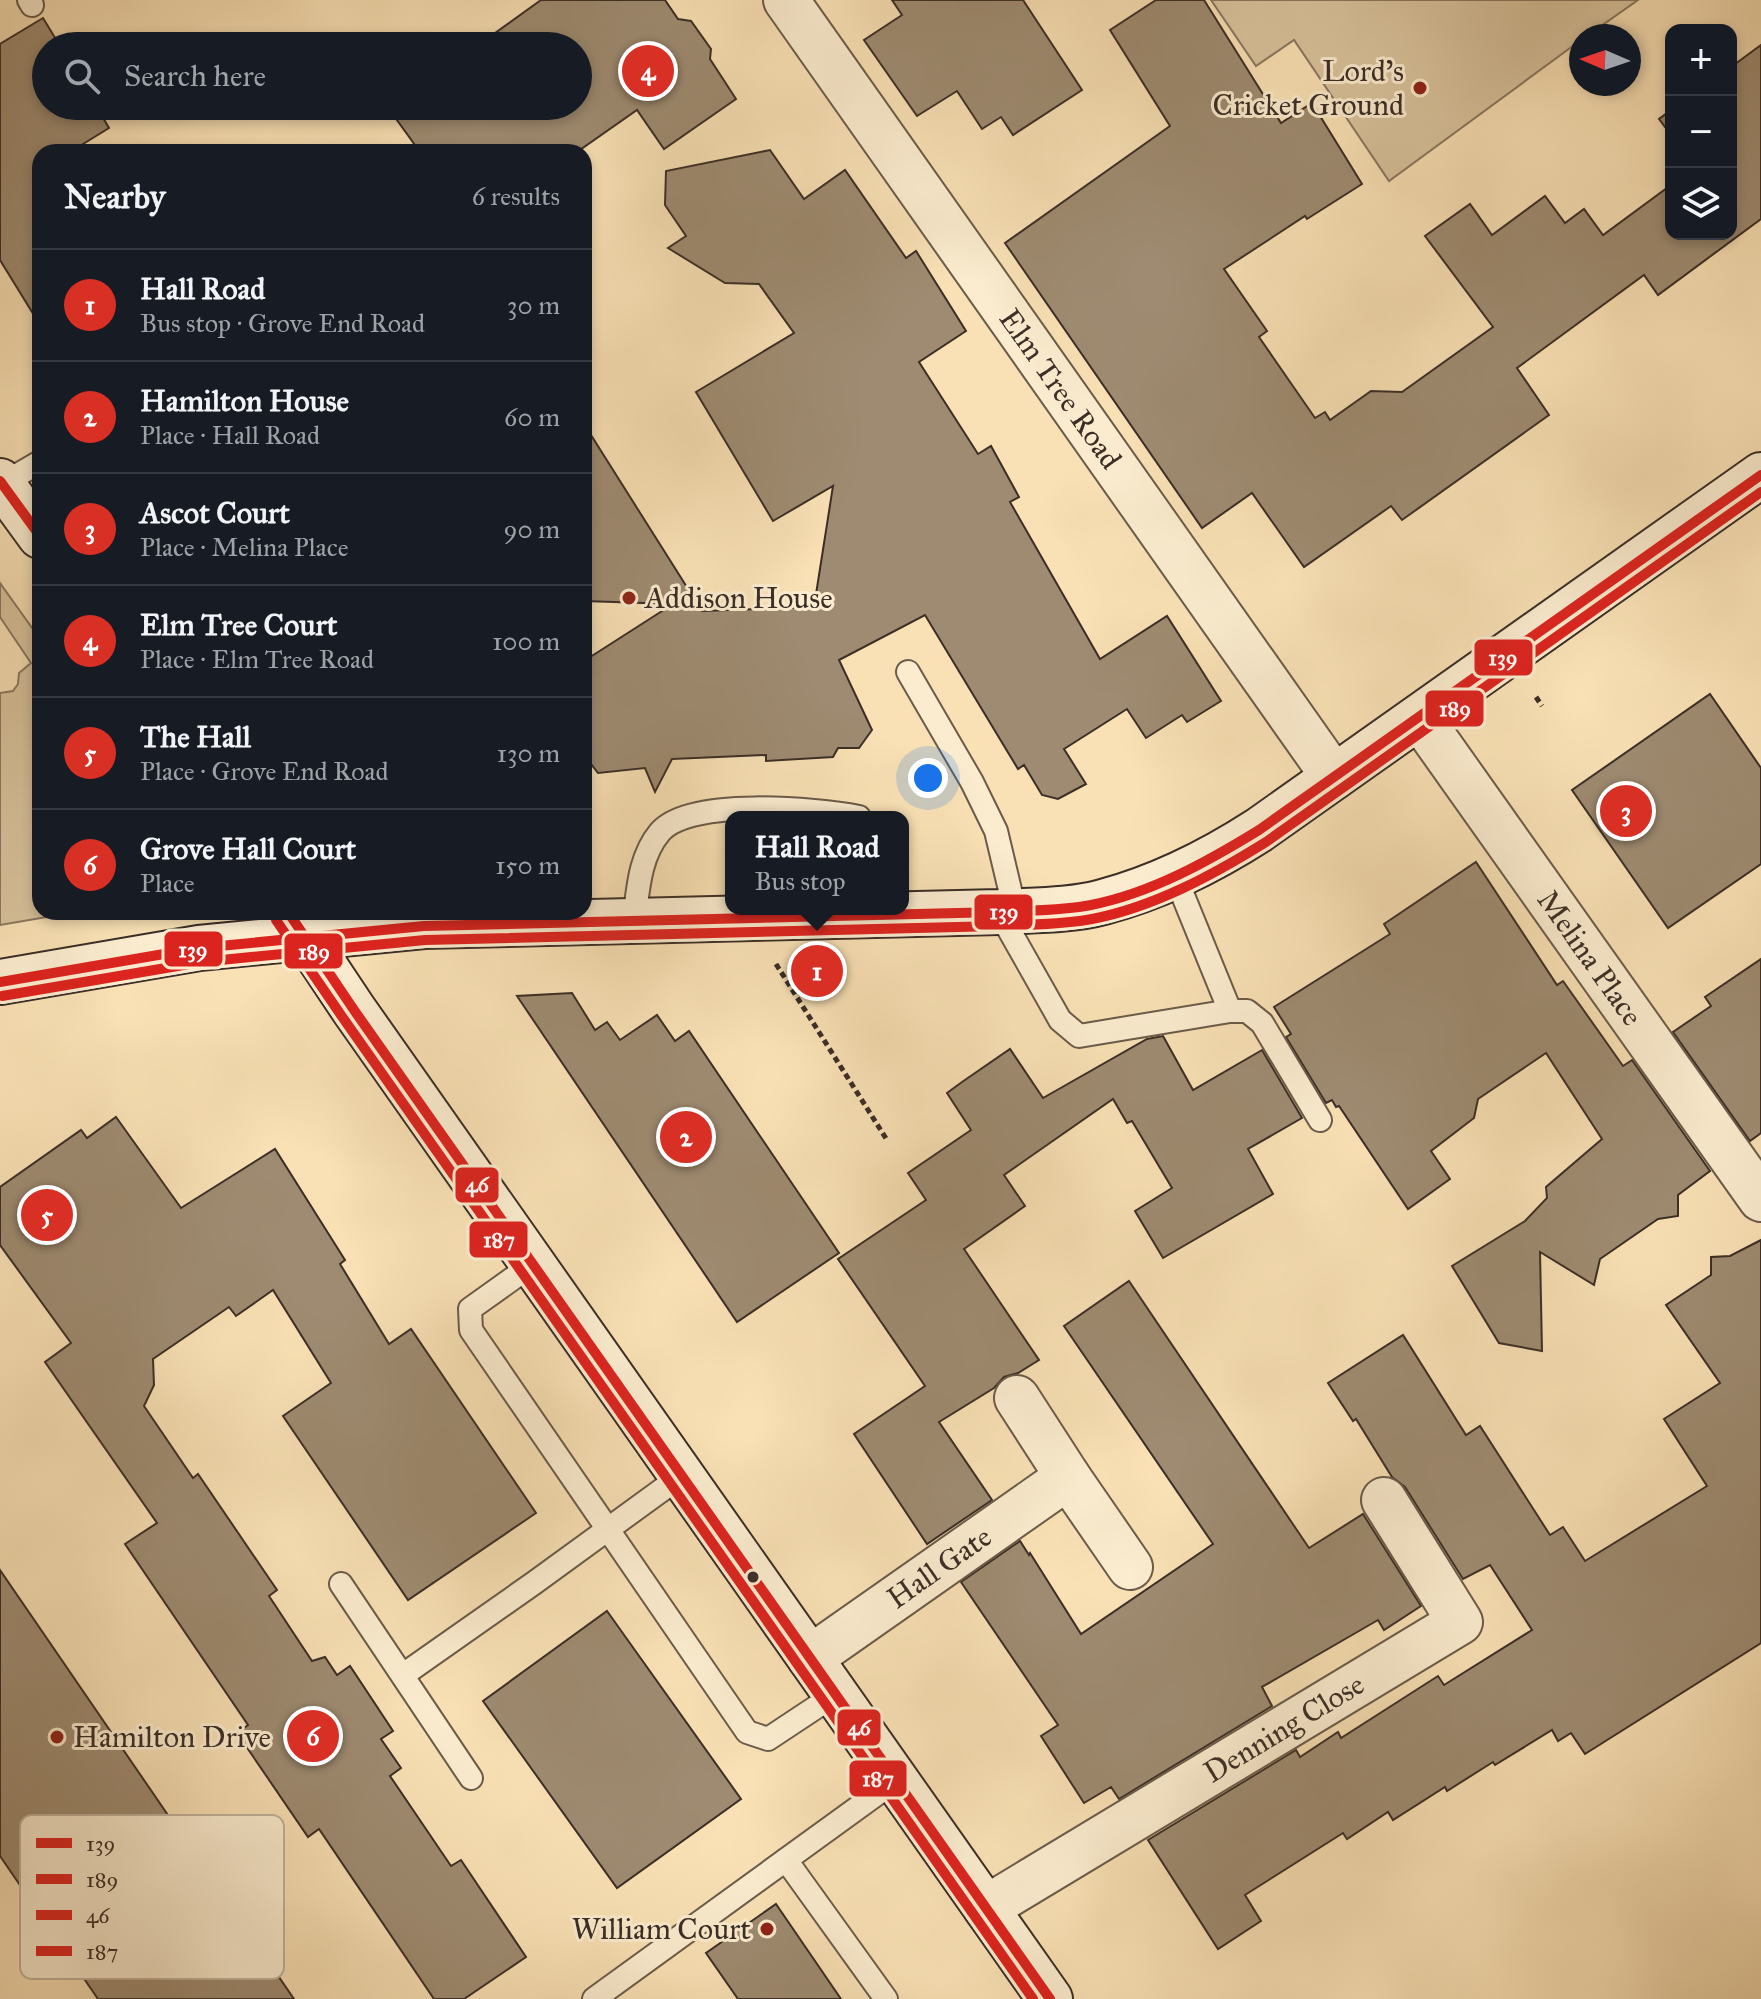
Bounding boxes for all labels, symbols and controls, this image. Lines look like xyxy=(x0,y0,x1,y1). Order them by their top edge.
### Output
north arrow xyxy=(1569,24,1641,96)
map controls xyxy=(1665,24,1737,240)
button: + xyxy=(1665,24,1737,96)
search box xyxy=(32,32,592,120)
pin: 4 xyxy=(622,41,674,101)
place label: Lord's Cricket Ground xyxy=(1213,53,1404,123)
icon: search xyxy=(60,54,104,98)
text: Search here xyxy=(124,58,266,94)
marker: Lord's Cricket Ground xyxy=(1411,79,1429,97)
button: − xyxy=(1665,96,1737,168)
button: layers xyxy=(1665,168,1737,240)
text: Nearby xyxy=(64,176,166,217)
text: 6 results xyxy=(472,180,560,212)
text: Hall Road xyxy=(140,271,265,307)
text: 1 xyxy=(85,289,95,321)
text: 30 m xyxy=(507,289,560,321)
street label: Elm Tree Road xyxy=(992,302,1129,476)
text: Bus stop · Grove End Road xyxy=(140,307,425,339)
text: Hamilton House xyxy=(140,383,349,419)
text: 2 xyxy=(84,401,96,433)
text: 60 m xyxy=(504,401,560,433)
text: Place · Hall Road xyxy=(140,419,320,451)
text: Ascot Court xyxy=(140,495,290,531)
text: 3 xyxy=(85,513,95,545)
text: 90 m xyxy=(503,513,560,545)
text: Place · Melina Place xyxy=(140,531,348,563)
place label: Addison House xyxy=(643,580,833,616)
marker: Addison House xyxy=(620,589,638,607)
text: Elm Tree Court xyxy=(140,607,337,643)
text: 4 xyxy=(83,625,97,657)
text: 100 m xyxy=(492,625,560,657)
line badge: 139 xyxy=(1473,638,1534,677)
text: Place · Elm Tree Road xyxy=(140,643,374,675)
text: 139 xyxy=(1488,644,1518,671)
line badge: 189 xyxy=(1424,689,1485,728)
text: 189 xyxy=(1439,695,1471,722)
text: The Hall xyxy=(140,719,251,755)
text: 5 xyxy=(84,737,96,769)
text: 130 m xyxy=(497,737,560,769)
text: Place · Grove End Road xyxy=(140,755,389,787)
your location xyxy=(908,758,948,798)
pin: 3 xyxy=(1600,781,1652,841)
popup xyxy=(725,811,909,915)
text: Hall Road xyxy=(754,829,880,865)
text: Grove Hall Court xyxy=(140,831,356,867)
text: 6 xyxy=(83,849,97,881)
text: 150 m xyxy=(495,849,560,881)
text: Bus stop xyxy=(754,865,846,897)
text: Place xyxy=(140,867,195,899)
street label: Melina Place xyxy=(1530,883,1650,1033)
line badge: 139 xyxy=(973,893,1034,931)
text: 139 xyxy=(989,898,1019,925)
line badge: 139 xyxy=(163,930,224,968)
line badge: 189 xyxy=(283,932,344,970)
text: 139 xyxy=(178,936,208,963)
text: 189 xyxy=(298,938,330,965)
pin: 1 xyxy=(791,941,843,1001)
pin: 2 xyxy=(660,1107,712,1167)
line badge: 46 xyxy=(454,1166,500,1204)
text: 46 xyxy=(465,1171,490,1198)
pin: 5 xyxy=(21,1185,73,1245)
line badge: 187 xyxy=(468,1220,529,1259)
text: 187 xyxy=(483,1226,515,1253)
street label: Hall Gate xyxy=(880,1518,998,1616)
unlabelled marker xyxy=(745,1569,761,1585)
street label: Denning Close xyxy=(1197,1666,1371,1790)
pin: 6 xyxy=(287,1706,339,1766)
line badge: 46 xyxy=(836,1708,882,1747)
text: 46 xyxy=(847,1714,872,1741)
place label: Hamilton Drive xyxy=(73,1719,271,1755)
marker: Hamilton Drive xyxy=(48,1728,66,1746)
line badge: 187 xyxy=(848,1759,908,1798)
text: 187 xyxy=(862,1765,894,1792)
legend xyxy=(20,1815,284,1979)
text: 139 xyxy=(86,1830,115,1857)
text: 189 xyxy=(86,1866,118,1893)
text: 46 xyxy=(86,1902,110,1929)
place label: William Court xyxy=(572,1911,751,1947)
marker: William Court xyxy=(758,1920,776,1938)
text: 187 xyxy=(86,1938,118,1965)

